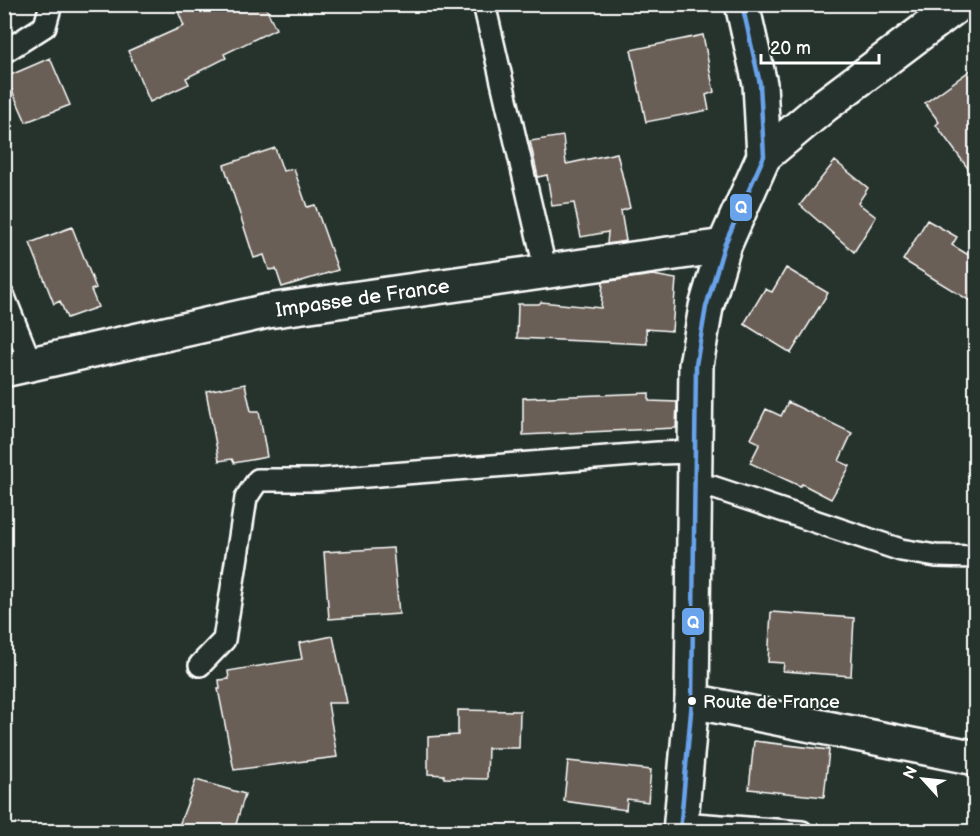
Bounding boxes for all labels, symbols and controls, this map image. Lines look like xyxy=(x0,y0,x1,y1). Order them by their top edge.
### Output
scale bar xyxy=(761,27,880,65)
text: 20 m xyxy=(770,38,811,59)
line badge: Q xyxy=(729,193,753,222)
text: Q xyxy=(735,199,747,218)
street label: Impasse de France xyxy=(274,274,451,323)
line badge: Q xyxy=(681,607,705,636)
text: Q xyxy=(687,614,699,633)
place label: Route de France xyxy=(703,692,840,713)
marker: Route de France xyxy=(686,695,698,707)
north arrow xyxy=(893,749,953,809)
text: N xyxy=(900,763,922,783)

